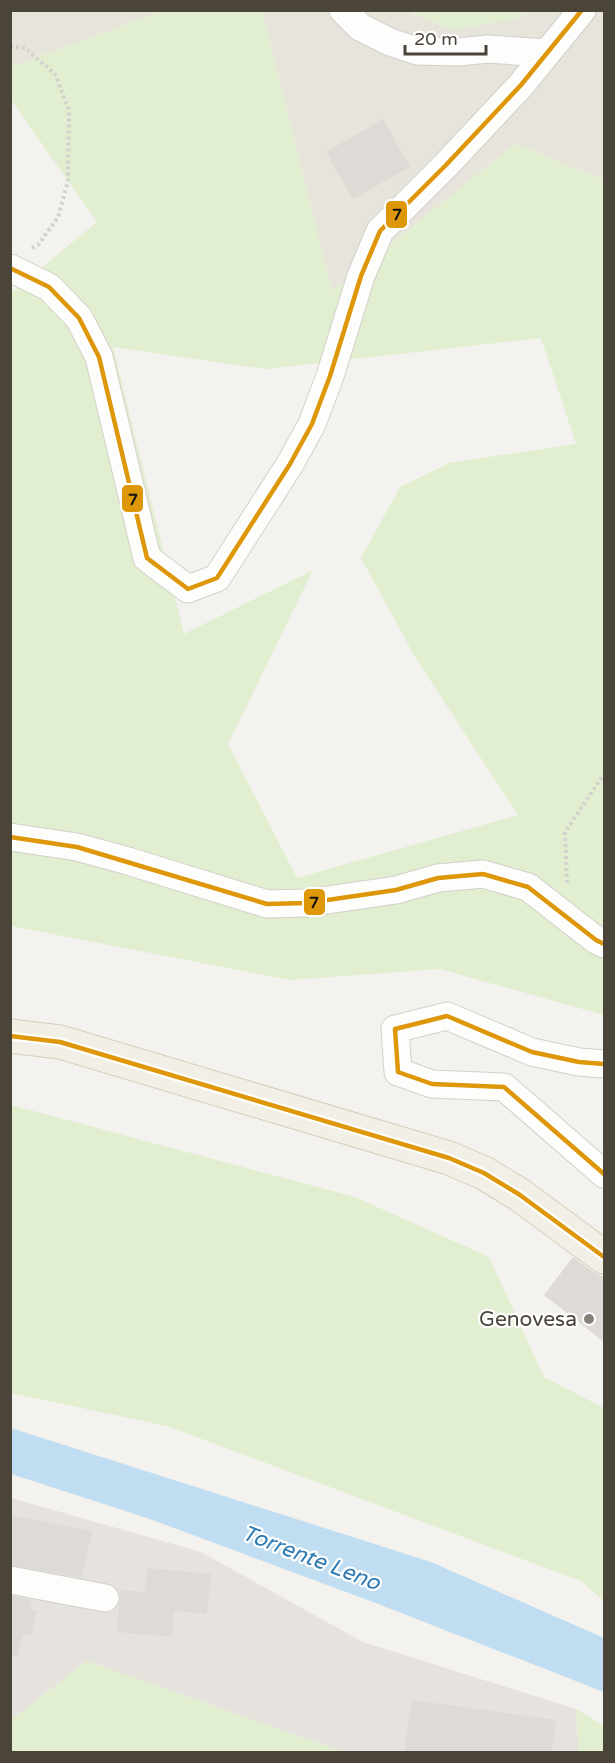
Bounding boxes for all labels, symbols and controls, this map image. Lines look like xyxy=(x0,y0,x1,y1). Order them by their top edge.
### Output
scale bar xyxy=(405,18,486,56)
text: 20 m xyxy=(414,28,458,50)
line badge: 7 xyxy=(385,200,408,229)
text: 7 xyxy=(392,205,402,225)
line badge: 7 xyxy=(121,484,144,513)
text: 7 xyxy=(128,490,138,510)
line badge: 7 xyxy=(303,888,326,916)
text: 7 xyxy=(309,893,319,913)
place label: Genovesa xyxy=(479,1307,577,1332)
marker: Genovesa xyxy=(582,1312,596,1326)
water label: Torrente Leno xyxy=(238,1520,385,1597)

